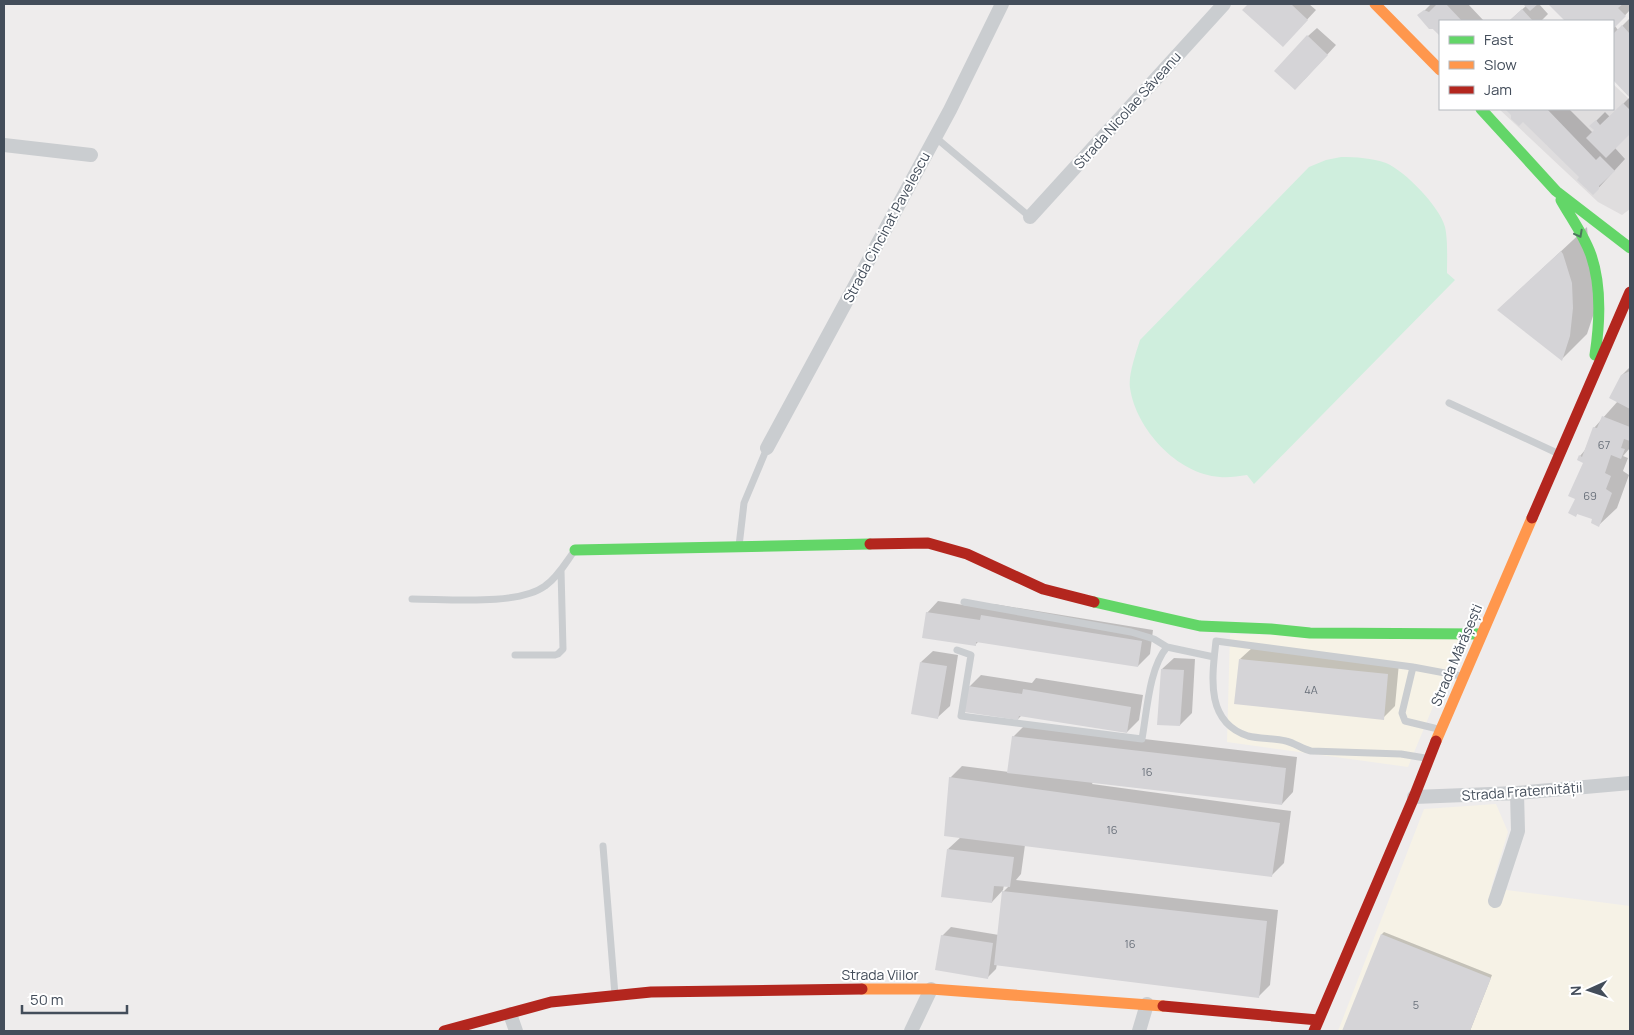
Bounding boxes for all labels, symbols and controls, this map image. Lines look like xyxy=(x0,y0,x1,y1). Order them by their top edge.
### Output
legend xyxy=(1439,20,1614,110)
text: Fast xyxy=(1484,29,1513,50)
street label: Strada Nicolae Săveanu xyxy=(1069,47,1185,173)
text: Slow xyxy=(1484,54,1517,75)
text: Jam xyxy=(1484,79,1512,100)
street label: Strada Cincinat Pavelescu xyxy=(838,148,934,306)
one-way arrow xyxy=(1573,228,1583,237)
house number: 67 xyxy=(1598,437,1610,452)
house number: 69 xyxy=(1583,488,1597,503)
street label: Strada Mărășești xyxy=(1426,601,1486,709)
house number: 4A xyxy=(1304,682,1318,697)
house number: 16 xyxy=(1141,764,1153,779)
street label: Strada Fraternității xyxy=(1461,777,1583,805)
house number: 16 xyxy=(1106,822,1118,837)
house number: 16 xyxy=(1124,936,1136,951)
street label: Strada Viilor xyxy=(842,965,918,984)
north arrow xyxy=(1564,965,1614,1015)
scale bar xyxy=(22,982,128,1014)
text: N xyxy=(1566,985,1585,996)
text: 50 m xyxy=(30,989,64,1010)
house number: 5 xyxy=(1413,997,1419,1012)

